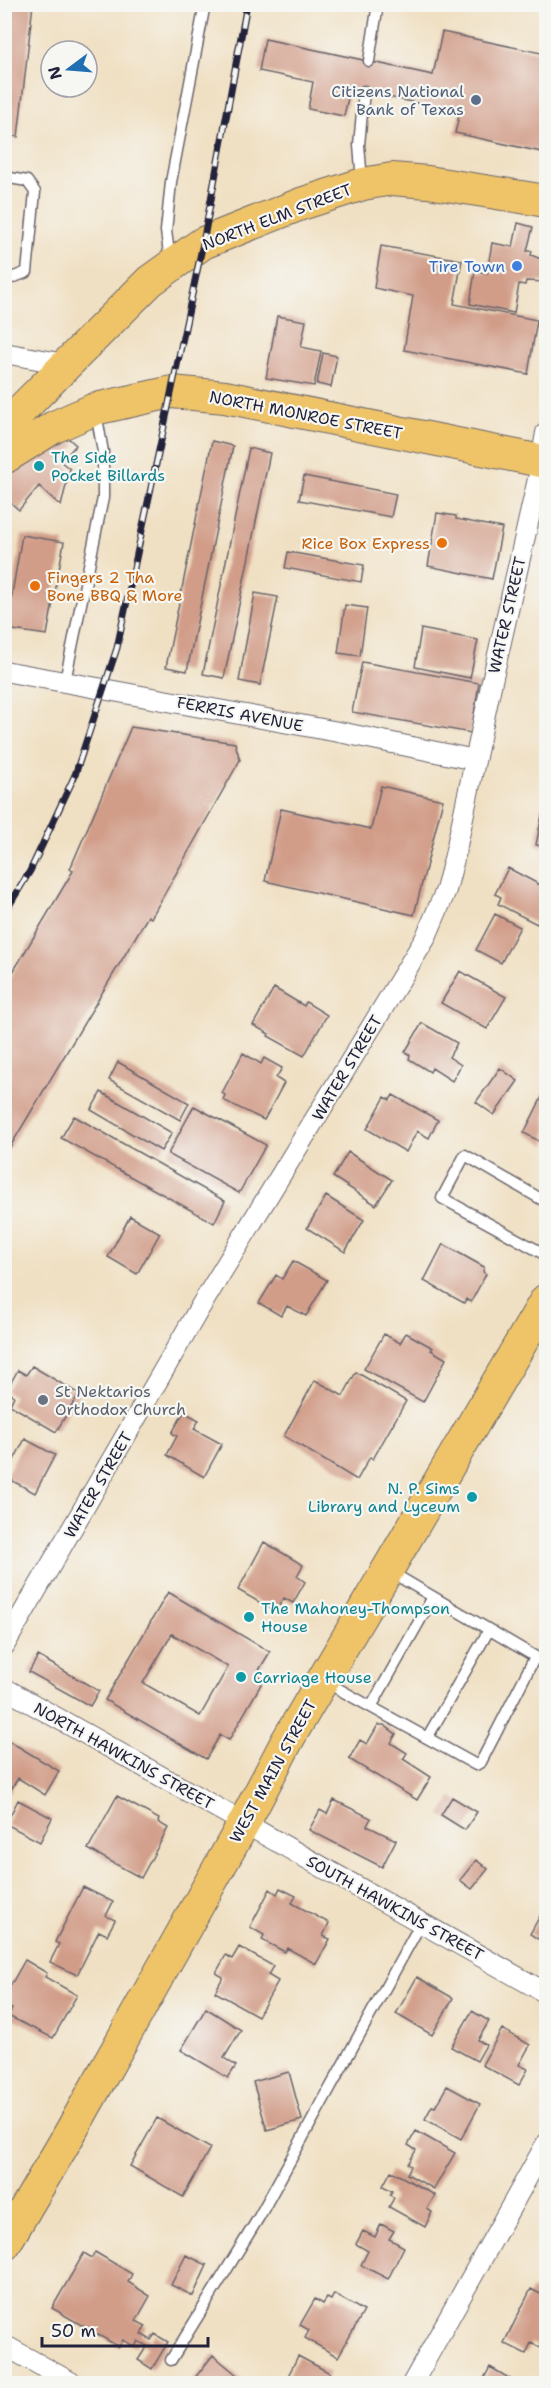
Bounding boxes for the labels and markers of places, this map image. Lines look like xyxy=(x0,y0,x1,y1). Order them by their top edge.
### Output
place label: Citizens National Bank of Texas xyxy=(331,81,464,120)
marker: Citizens National Bank of Texas xyxy=(469,93,483,107)
place label: Tire Town xyxy=(429,256,505,277)
marker: Tire Town xyxy=(510,259,524,273)
place label: The Side Pocket Billards xyxy=(51,447,165,486)
marker: The Side Pocket Billards xyxy=(32,459,46,473)
place label: Rice Box Express xyxy=(301,533,430,554)
marker: Rice Box Express xyxy=(435,536,449,550)
place label: Fingers 2 Tha Bone BBQ & More xyxy=(47,567,183,606)
marker: Fingers 2 Tha Bone BBQ & More xyxy=(28,579,42,593)
place label: St Nektarios Orthodox Church xyxy=(55,1381,186,1420)
marker: St Nektarios Orthodox Church xyxy=(36,1393,50,1407)
place label: N. P. Sims Library and Lyceum xyxy=(308,1478,460,1517)
marker: N. P. Sims Library and Lyceum xyxy=(465,1490,479,1504)
place label: The Mahoney-Thompson House xyxy=(261,1598,450,1637)
marker: The Mahoney-Thompson House xyxy=(242,1610,256,1624)
place label: Carriage House xyxy=(253,1667,372,1688)
marker: Carriage House xyxy=(234,1670,248,1684)

